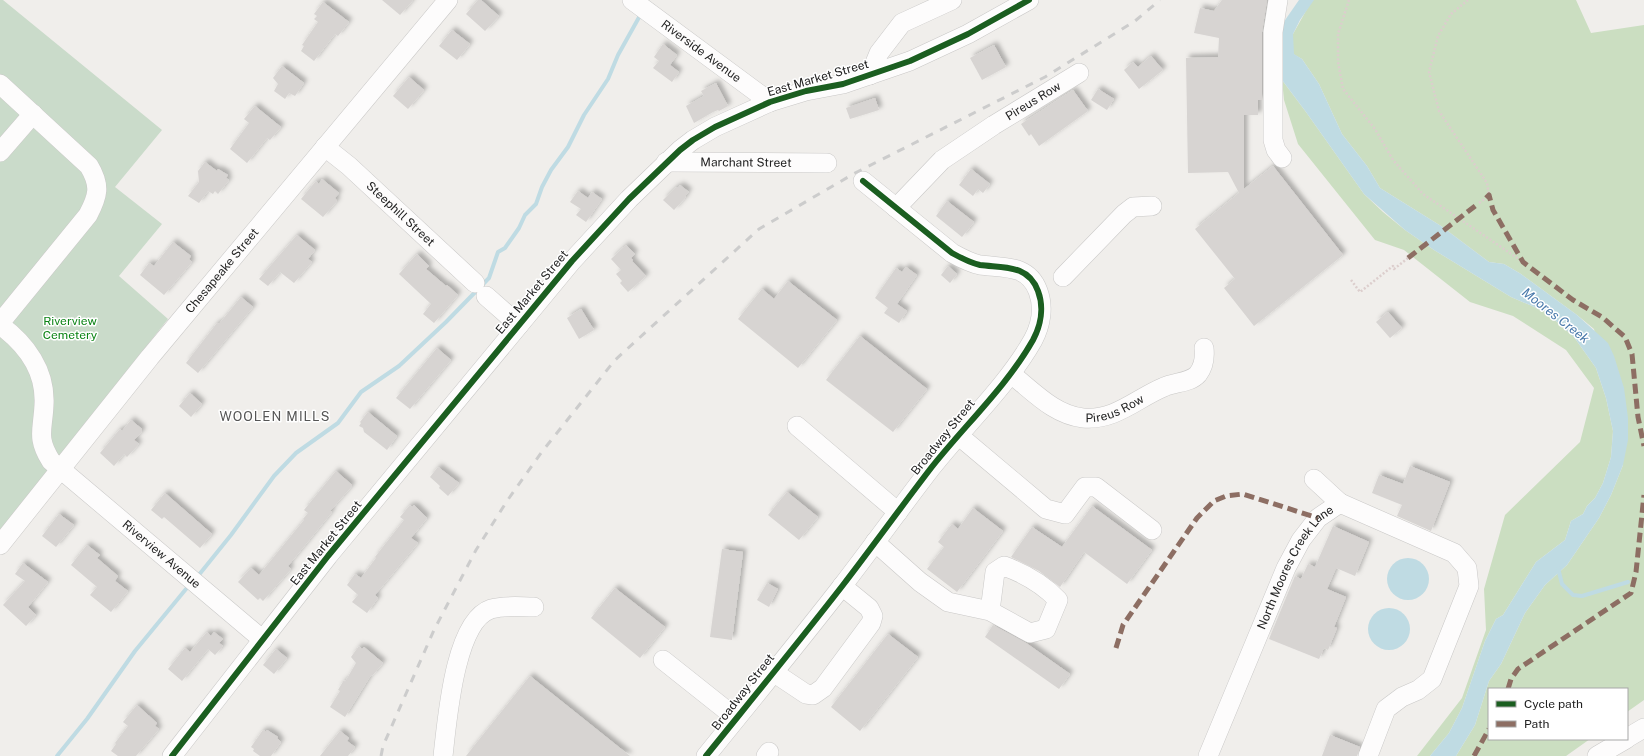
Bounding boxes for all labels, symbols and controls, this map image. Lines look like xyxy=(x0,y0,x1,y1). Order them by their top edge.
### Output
street label: Riverside Avenue xyxy=(659,17,744,85)
street label: East Market Street xyxy=(766,57,871,99)
street label: Pireus Row xyxy=(1003,79,1064,123)
street label: Marchant Street xyxy=(700,155,792,170)
street label: Steephill Street xyxy=(363,179,438,249)
street label: Chesapeake Street xyxy=(183,225,262,316)
street label: East Market Street xyxy=(493,247,571,337)
water label: Moores Creek xyxy=(1519,285,1592,346)
park label: Riverview Cemetery xyxy=(43,314,98,342)
street label: Pireus Row xyxy=(1085,391,1147,425)
street label: Broadway Street xyxy=(908,396,978,478)
district label: WOOLEN MILLS xyxy=(220,409,330,424)
street label: East Market Street xyxy=(288,498,365,588)
street label: North Moores Creek Lane xyxy=(1254,502,1336,631)
street label: Riverview Avenue xyxy=(120,517,204,591)
street label: Broadway Street xyxy=(709,651,777,733)
legend xyxy=(1488,688,1628,740)
text: Cycle path xyxy=(1524,697,1583,711)
text: Path xyxy=(1524,717,1550,731)

